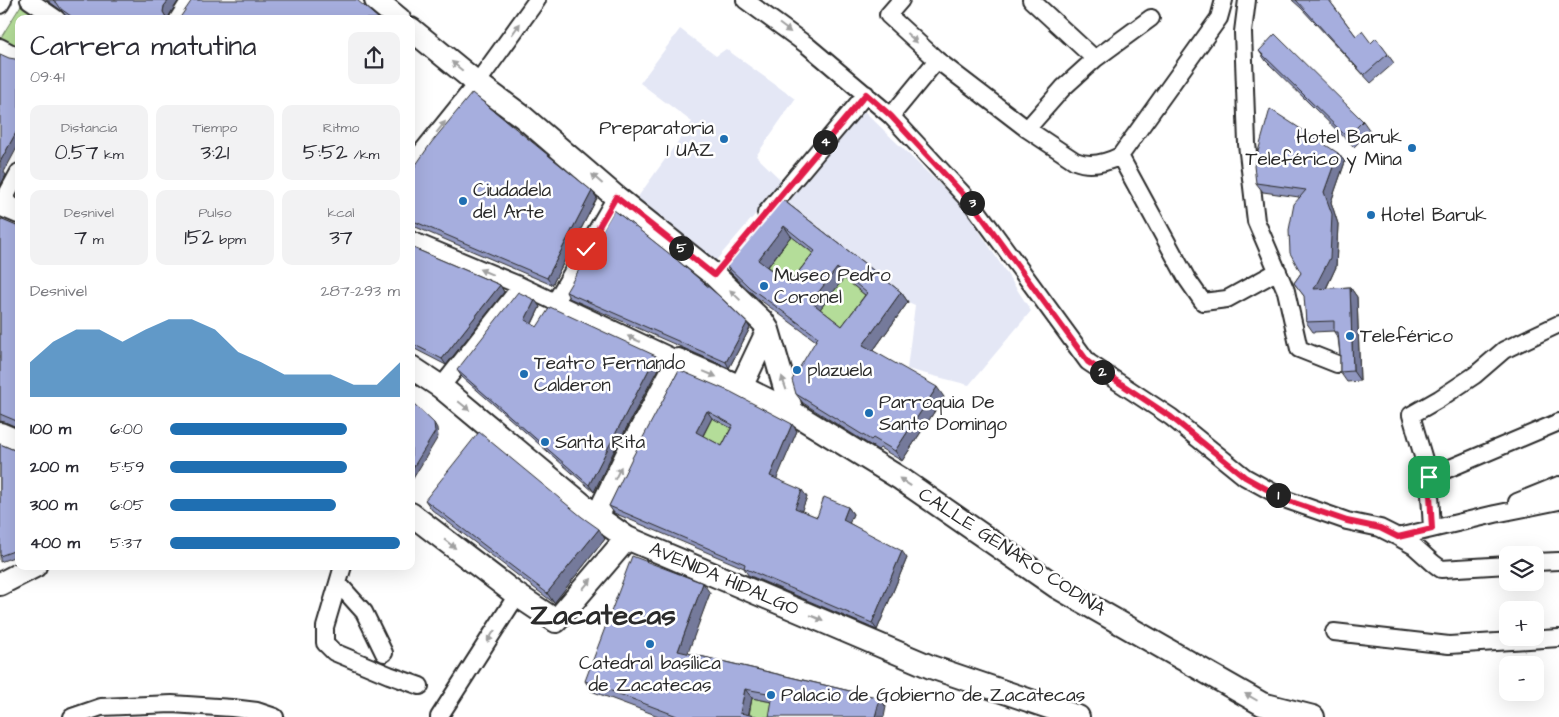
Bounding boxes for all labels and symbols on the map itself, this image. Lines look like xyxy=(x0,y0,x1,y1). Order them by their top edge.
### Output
one-way arrow xyxy=(511,22,521,36)
one-way arrow xyxy=(778,23,791,34)
one-way arrow xyxy=(906,32,918,44)
one-way arrow xyxy=(451,60,464,71)
place label: Preparatoria 1 UAZ xyxy=(599,115,714,164)
one-way arrow xyxy=(436,121,447,134)
place label: Hotel Baruk Teleférico y Mina xyxy=(1246,124,1402,174)
pin: 4 xyxy=(812,130,838,154)
marker: Preparatoria 1 UAZ xyxy=(718,133,730,145)
marker: Hotel Baruk Teleférico y Mina xyxy=(1406,142,1418,154)
one-way arrow xyxy=(590,174,603,185)
place label: Ciudadela del Arte xyxy=(473,177,551,226)
pin: 3 xyxy=(960,190,984,216)
marker: Ciudadela del Arte xyxy=(457,195,469,207)
place label: Hotel Baruk xyxy=(1381,202,1487,229)
marker: Hotel Baruk xyxy=(1365,209,1377,221)
pin xyxy=(565,228,607,270)
pin: 5 xyxy=(668,236,694,260)
place label: Museo Pedro Coronel xyxy=(774,262,891,311)
one-way arrow xyxy=(479,267,493,275)
marker: Museo Pedro Coronel xyxy=(758,280,770,292)
one-way arrow xyxy=(729,289,741,301)
place label: Teleférico xyxy=(1360,323,1453,350)
marker: Teleférico xyxy=(1344,330,1356,342)
one-way arrow xyxy=(627,335,641,343)
place label: Teatro Fernando Calderon xyxy=(534,350,686,399)
place label: plazuela xyxy=(807,357,873,384)
pin: 2 xyxy=(1090,360,1114,384)
marker: plazuela xyxy=(791,364,803,376)
marker: Teatro Fernando Calderon xyxy=(518,368,530,380)
one-way arrow xyxy=(703,370,717,378)
one-way arrow xyxy=(780,375,788,390)
place label: Parroquia De Santo Domingo xyxy=(879,389,1007,439)
one-way arrow xyxy=(458,400,470,412)
marker: Parroquia De Santo Domingo xyxy=(863,407,875,419)
place label: Santa Rita xyxy=(555,429,645,456)
marker: Santa Rita xyxy=(539,436,551,448)
pin xyxy=(1408,456,1450,498)
one-way arrow xyxy=(615,466,623,480)
one-way arrow xyxy=(898,477,912,487)
street label: CALLE GENARO CODINA xyxy=(913,481,1111,623)
pin: 1 xyxy=(1266,482,1290,508)
street label: AVENIDA HIDALGO xyxy=(645,535,803,623)
one-way arrow xyxy=(443,538,456,549)
one-way arrow xyxy=(582,578,593,591)
district label: Zacatecas xyxy=(530,595,676,636)
one-way arrow xyxy=(810,615,824,623)
one-way arrow xyxy=(486,629,495,643)
marker: Catedral basílica de Zacatecas xyxy=(644,638,656,650)
place label: Catedral basílica de Zacatecas xyxy=(579,650,721,699)
place label: Palacio de Gobierno de Zacatecas xyxy=(781,682,1085,709)
marker: Palacio de Gobierno de Zacatecas xyxy=(765,689,777,701)
one-way arrow xyxy=(1243,693,1258,701)

